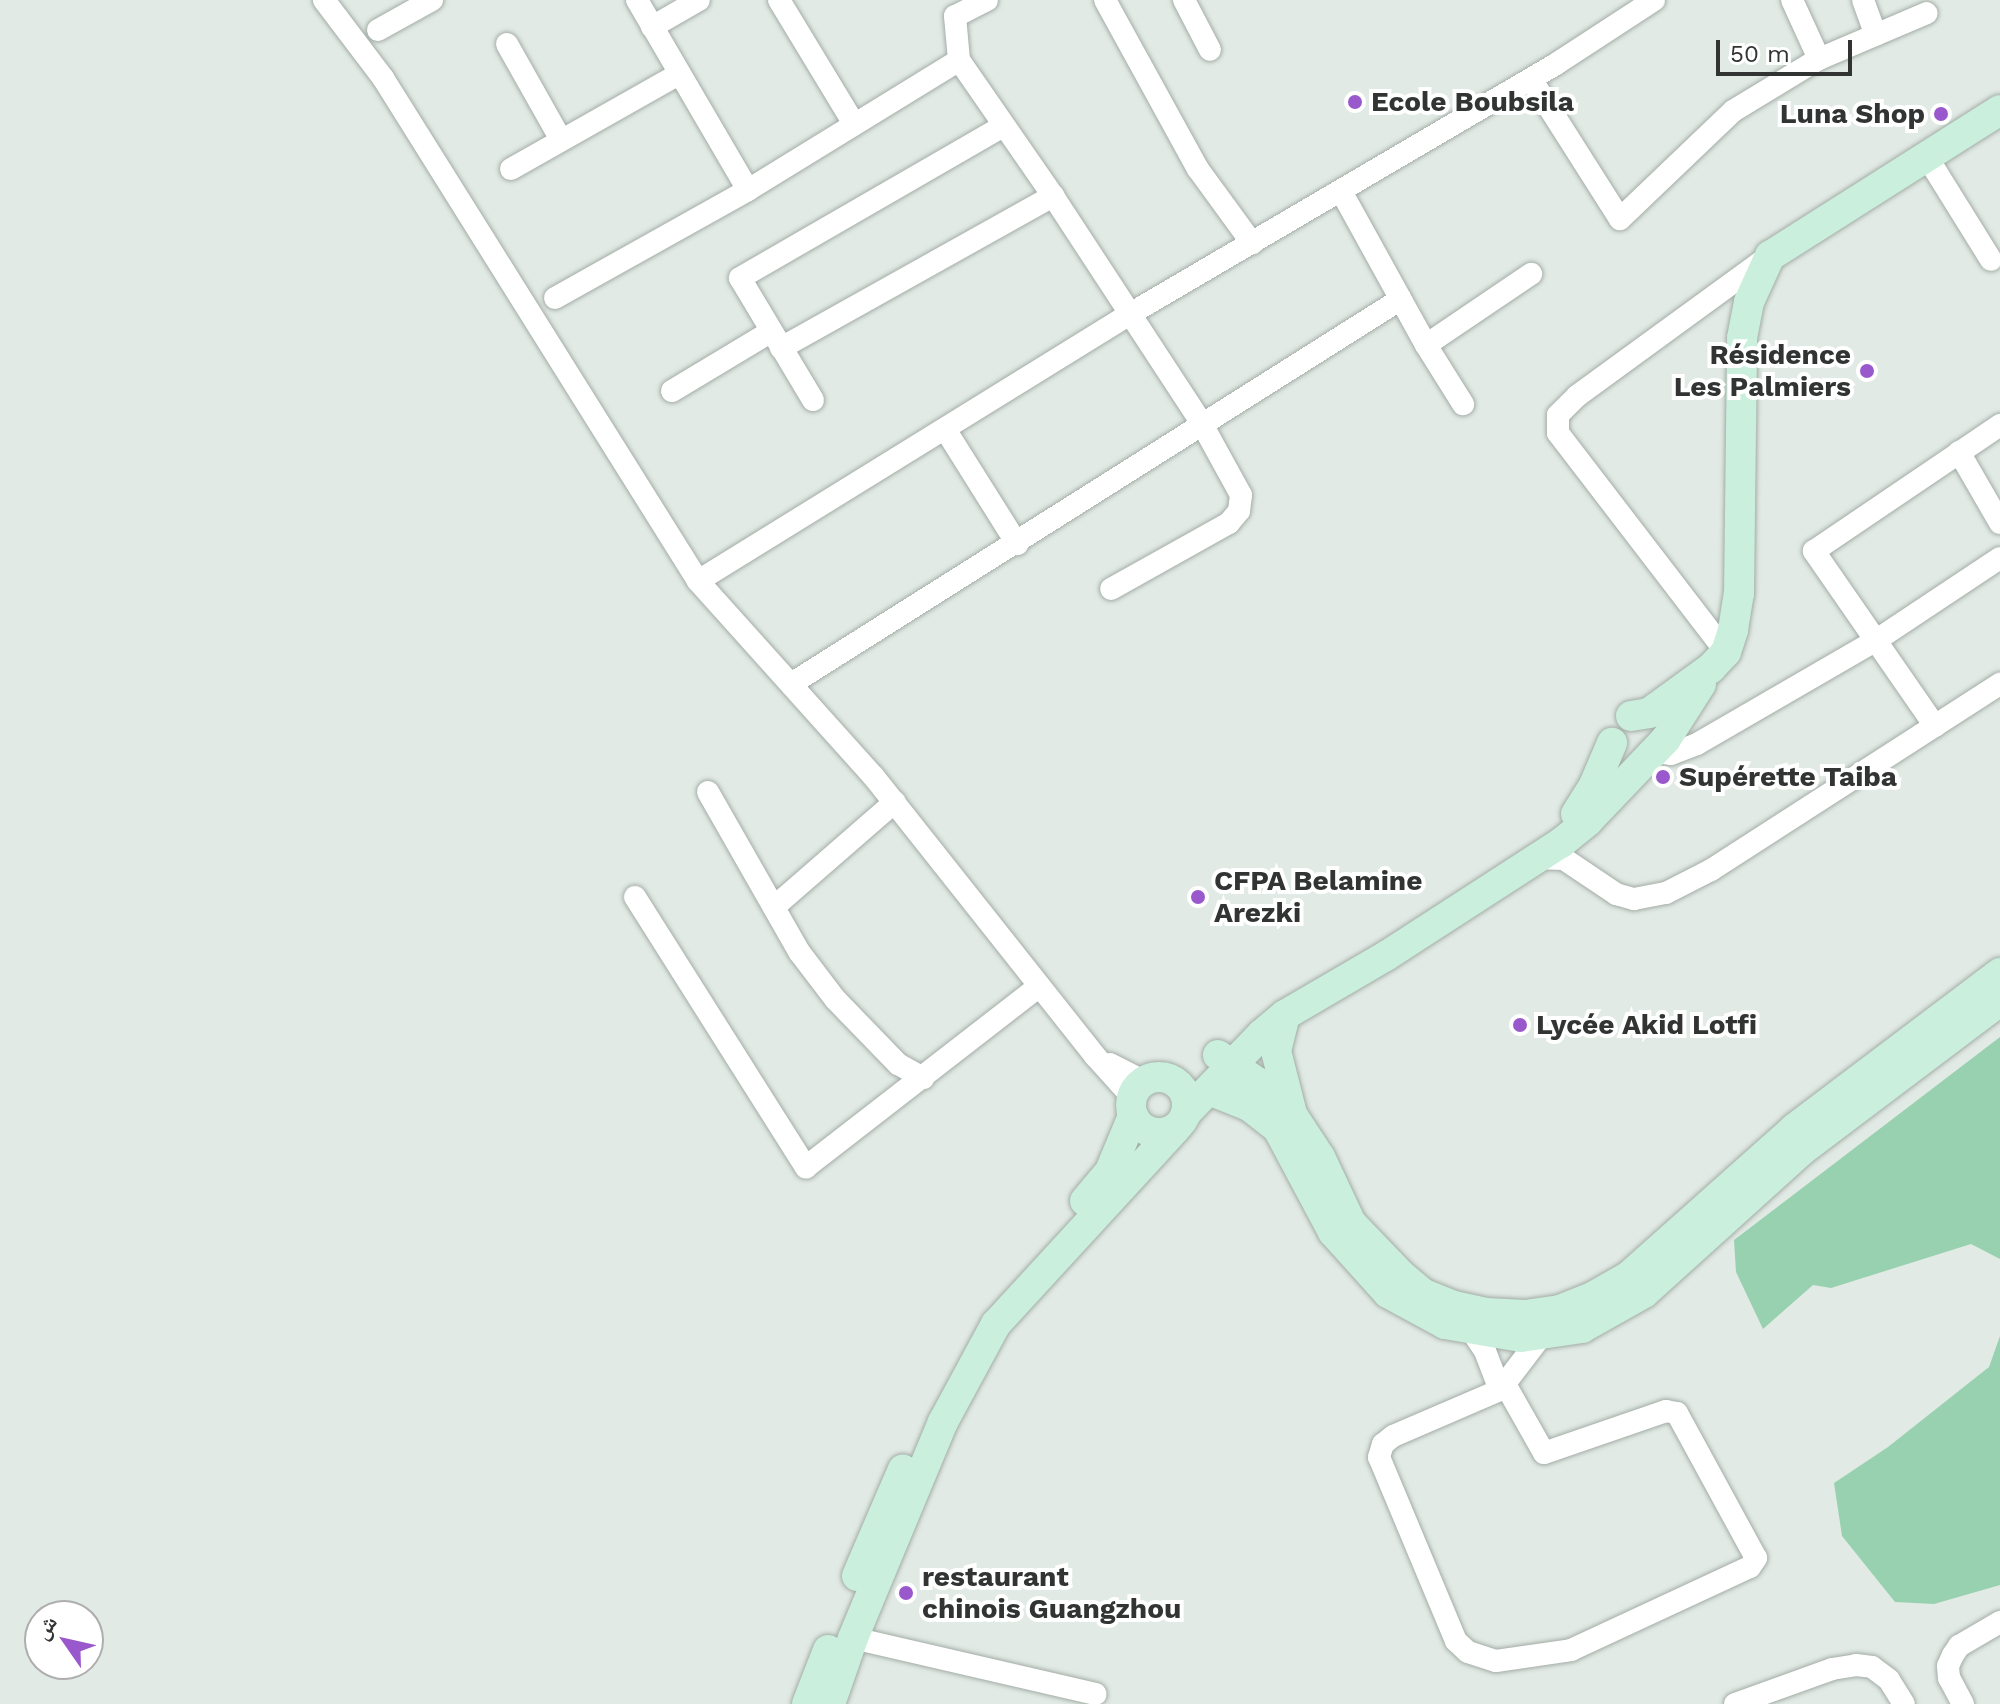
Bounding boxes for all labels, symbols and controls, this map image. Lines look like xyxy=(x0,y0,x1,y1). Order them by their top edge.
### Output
scale bar xyxy=(1720,24,1856,74)
text: 50 m xyxy=(1730,40,1790,68)
place label: Ecole Boubsila xyxy=(1371,85,1574,119)
marker: Ecole Boubsila xyxy=(1346,93,1364,111)
place label: Luna Shop xyxy=(1780,97,1925,131)
marker: Luna Shop xyxy=(1932,105,1950,123)
place label: Résidence Les Palmiers xyxy=(1674,338,1851,404)
marker: Résidence Les Palmiers xyxy=(1858,362,1876,380)
place label: Supérette Taiba xyxy=(1679,760,1897,794)
marker: Supérette Taiba xyxy=(1654,768,1672,786)
place label: CFPA Belamine Arezki xyxy=(1214,864,1423,930)
marker: CFPA Belamine Arezki xyxy=(1189,888,1207,906)
place label: Lycée Akid Lotfi xyxy=(1536,1008,1758,1042)
marker: Lycée Akid Lotfi xyxy=(1511,1016,1529,1034)
place label: restaurant chinois Guangzhou xyxy=(922,1560,1181,1626)
marker: restaurant chinois Guangzhou xyxy=(897,1584,915,1602)
north arrow xyxy=(24,1600,104,1680)
text: ش xyxy=(28,1611,62,1644)

